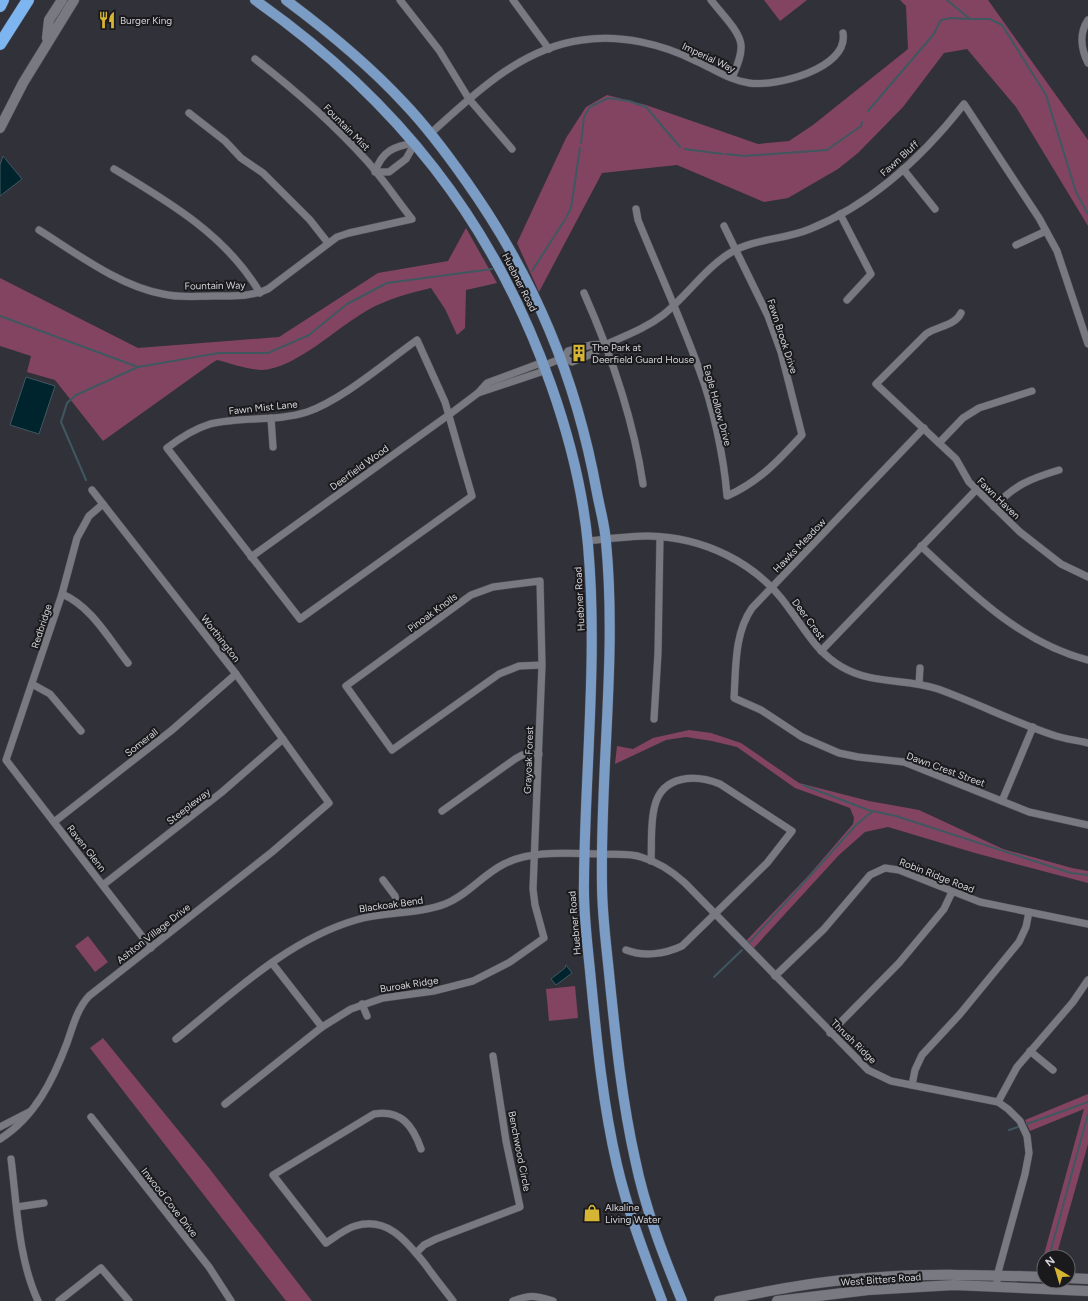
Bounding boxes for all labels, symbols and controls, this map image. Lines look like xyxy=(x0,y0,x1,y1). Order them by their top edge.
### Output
restaurant icon: Burger King xyxy=(97,10,117,30)
place label: Burger King xyxy=(120,14,172,27)
street label: Imperial Way xyxy=(680,39,738,76)
street label: Fountain Mist xyxy=(321,101,373,154)
street label: Fawn Bluff xyxy=(877,137,922,179)
street label: Huebner Road xyxy=(499,251,540,314)
street label: Fountain Way xyxy=(184,278,246,293)
street label: Fawn Brook Drive xyxy=(764,297,801,376)
place label: The Park at Deerfield Guard House xyxy=(592,341,695,366)
building icon: The Park at Deerfield Guard House xyxy=(569,343,589,363)
street label: Eagle Hollow Drive xyxy=(700,363,735,448)
street label: Fawn Mist Lane xyxy=(228,397,299,418)
street label: Deerfield Wood xyxy=(327,442,391,493)
street label: Fawn Haven xyxy=(974,475,1023,522)
street label: Hawks Meadow xyxy=(770,515,829,575)
street label: Huebner Road xyxy=(571,566,588,631)
street label: Pinoak Knolls xyxy=(405,590,460,635)
street label: Deer Crest xyxy=(789,596,828,643)
street label: Redbridge xyxy=(28,602,55,650)
street label: Worthington xyxy=(198,612,243,665)
street label: Somerall xyxy=(122,725,161,759)
street label: Grayoak Forest xyxy=(521,726,536,794)
street label: Dawn Crest Street xyxy=(905,749,987,790)
street label: Steepleway xyxy=(164,785,213,828)
street label: Raven Glenn xyxy=(64,822,109,875)
street label: Robin Ridge Road xyxy=(897,855,976,896)
street label: Huebner Road xyxy=(565,890,584,956)
street label: Blackoak Bend xyxy=(358,894,424,915)
street label: Ashton Village Drive xyxy=(114,900,193,966)
street label: Buroak Ridge xyxy=(379,973,440,996)
street label: Thrush Ridge xyxy=(828,1016,880,1067)
street label: Benchwood Circle xyxy=(505,1110,534,1193)
street label: Inwood Cove Drive xyxy=(138,1165,201,1240)
place label: Alkaline Living Water xyxy=(605,1201,661,1226)
shop icon: Alkaline Living Water xyxy=(582,1203,602,1223)
north arrow xyxy=(1036,1249,1076,1289)
text: N xyxy=(1043,1254,1058,1269)
street label: West Bitters Road xyxy=(840,1270,922,1289)

